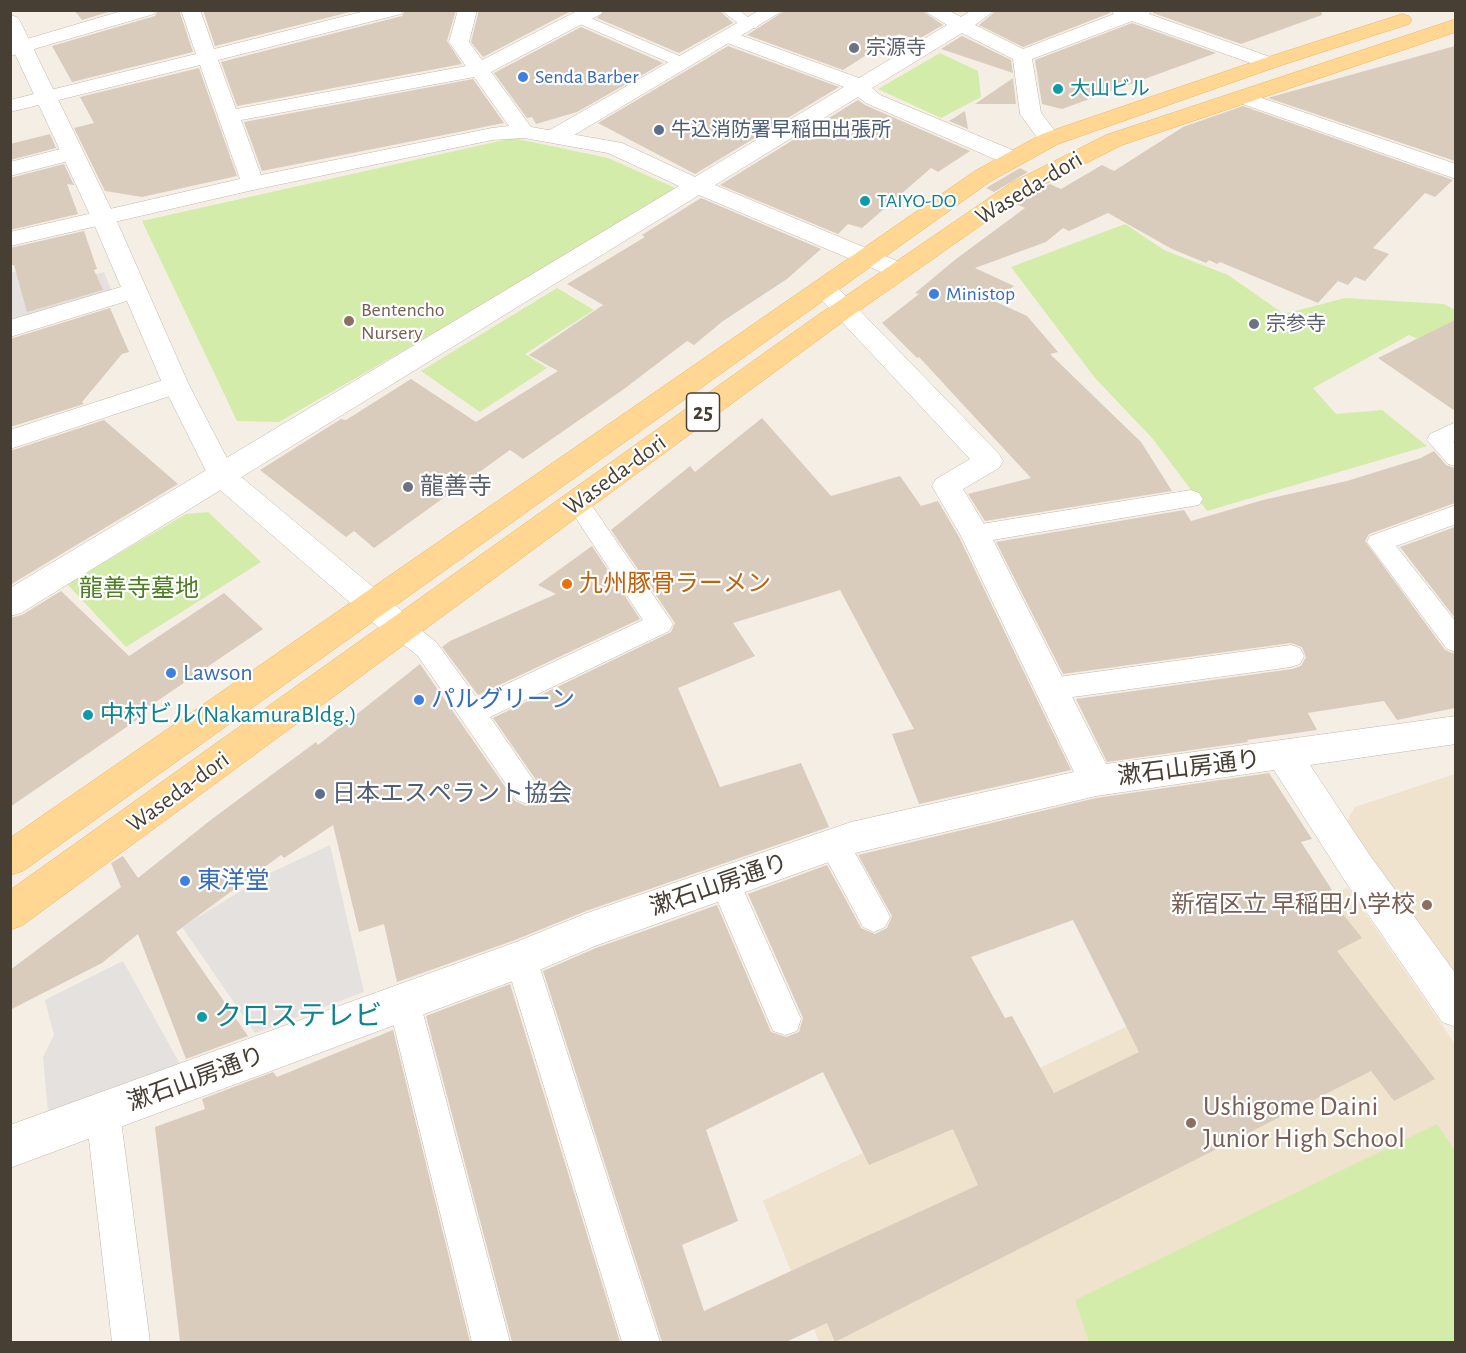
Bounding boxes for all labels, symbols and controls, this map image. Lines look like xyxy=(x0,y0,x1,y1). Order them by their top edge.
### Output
place label: 宗源寺 xyxy=(866,36,926,60)
marker: 宗源寺 xyxy=(847,41,861,55)
place label: Senda Barber xyxy=(535,65,639,89)
marker: Senda Barber xyxy=(516,70,530,84)
place label: 大山ビル xyxy=(1070,77,1150,101)
marker: 大山ビル xyxy=(1051,82,1065,96)
place label: 牛込消防署早稲田出張所 xyxy=(671,118,891,142)
marker: 牛込消防署早稲田出張所 xyxy=(652,123,666,137)
street label: Waseda-dori xyxy=(970,145,1088,231)
place label: TAIYO-DO xyxy=(877,189,956,213)
marker: TAIYO-DO xyxy=(858,194,872,208)
place label: Ministop xyxy=(946,282,1015,306)
marker: Ministop xyxy=(927,287,941,301)
place label: Bentencho Nursery xyxy=(361,298,445,345)
place label: 宗参寺 xyxy=(1266,312,1326,336)
marker: Bentencho Nursery xyxy=(342,314,356,328)
marker: 宗参寺 xyxy=(1247,317,1261,331)
road number: 25 xyxy=(686,393,720,431)
street label: Waseda-dori xyxy=(558,428,672,522)
place label: 龍善寺 xyxy=(420,473,492,501)
marker: 龍善寺 xyxy=(401,480,415,494)
place label: 九州豚骨ラーメン xyxy=(579,570,771,598)
park label: 龍善寺墓地 xyxy=(79,575,199,603)
marker: 九州豚骨ラーメン xyxy=(560,577,574,591)
place label: Lawson xyxy=(183,659,253,687)
marker: Lawson xyxy=(164,666,178,680)
place label: パルグリーン xyxy=(431,686,575,714)
marker: パルグリーン xyxy=(412,693,426,707)
place label: 中村ビル(NakamuraBldg.) xyxy=(100,701,357,729)
marker: 中村ビル(NakamuraBldg.) xyxy=(81,708,95,722)
street label: Waseda-dori xyxy=(121,745,235,839)
street label: 漱石山房通り xyxy=(1116,745,1262,791)
place label: 日本エスペラント協会 xyxy=(332,780,572,808)
marker: 日本エスペラント協会 xyxy=(313,787,327,801)
street label: 漱石山房通り xyxy=(646,848,792,922)
place label: 東洋堂 xyxy=(197,867,269,895)
marker: 東洋堂 xyxy=(178,874,192,888)
place label: 新宿区立 早稲田小学校 xyxy=(1171,891,1415,919)
marker: 新宿区立 早稲田小学校 xyxy=(1420,898,1434,912)
place label: クロステレビ xyxy=(214,1000,382,1034)
marker: クロステレビ xyxy=(195,1010,209,1024)
street label: 漱石山房通り xyxy=(123,1041,269,1117)
place label: Ushigome Daini Junior High School xyxy=(1203,1090,1405,1156)
marker: Ushigome Daini Junior High School xyxy=(1184,1116,1198,1130)

